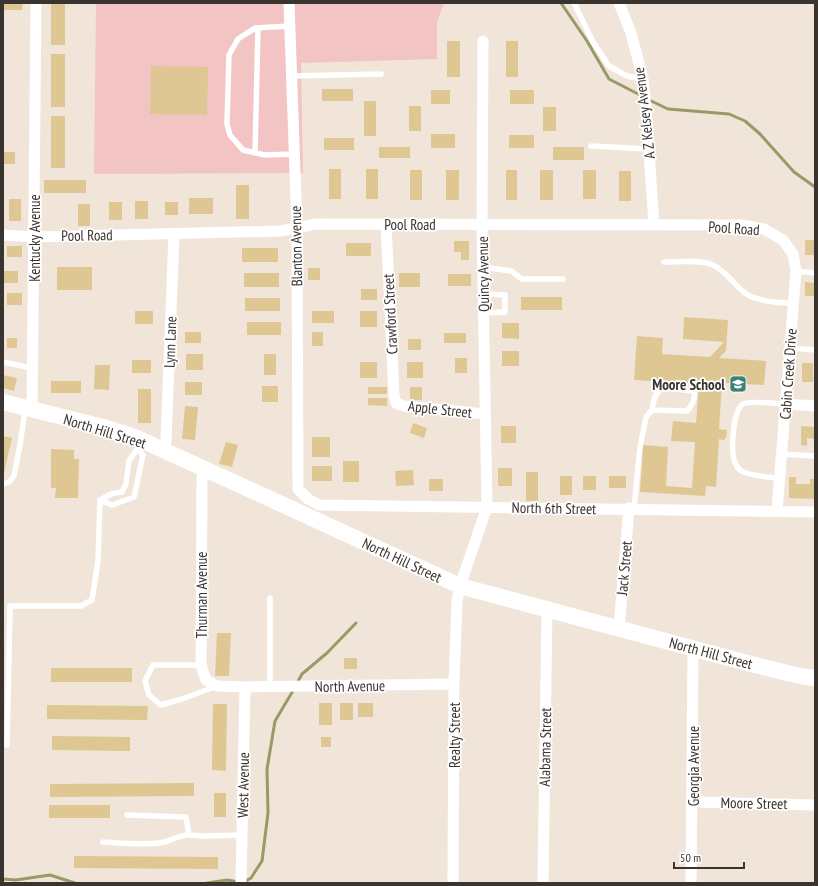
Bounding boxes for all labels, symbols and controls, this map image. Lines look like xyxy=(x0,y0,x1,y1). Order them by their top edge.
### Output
street label: A Z Kelsey Avenue xyxy=(629,66,659,160)
street label: Kentucky Avenue xyxy=(25,194,44,282)
street label: Blanton Avenue xyxy=(286,205,306,287)
street label: Pool Road xyxy=(384,215,436,234)
street label: Pool Road xyxy=(708,217,760,239)
street label: Pool Road xyxy=(61,225,113,245)
street label: Quincy Avenue xyxy=(473,236,493,312)
street label: Crawford Street xyxy=(378,273,402,355)
street label: Lynn Lane xyxy=(160,316,180,368)
street label: Cabin Creek Drive xyxy=(775,328,801,420)
school or university icon: Moore School xyxy=(728,374,748,394)
place label: Moore School xyxy=(652,375,725,394)
street label: Apple Street xyxy=(407,396,473,422)
street label: North Hill Street xyxy=(61,409,149,453)
street label: North 6th Street xyxy=(512,498,596,518)
street label: North Hill Street xyxy=(359,533,445,587)
street label: Jack Street xyxy=(612,540,636,597)
street label: Thurman Avenue xyxy=(192,552,211,639)
street label: North Hill Street xyxy=(667,633,755,673)
street label: North Avenue xyxy=(315,676,385,696)
street label: Realty Street xyxy=(445,702,464,768)
street label: Alabama Street xyxy=(535,707,555,787)
street label: Georgia Avenue xyxy=(684,726,703,806)
street label: West Avenue xyxy=(233,752,253,818)
street label: Moore Street xyxy=(720,793,788,813)
scale bar xyxy=(674,844,744,870)
text: 50 m xyxy=(680,850,701,865)

